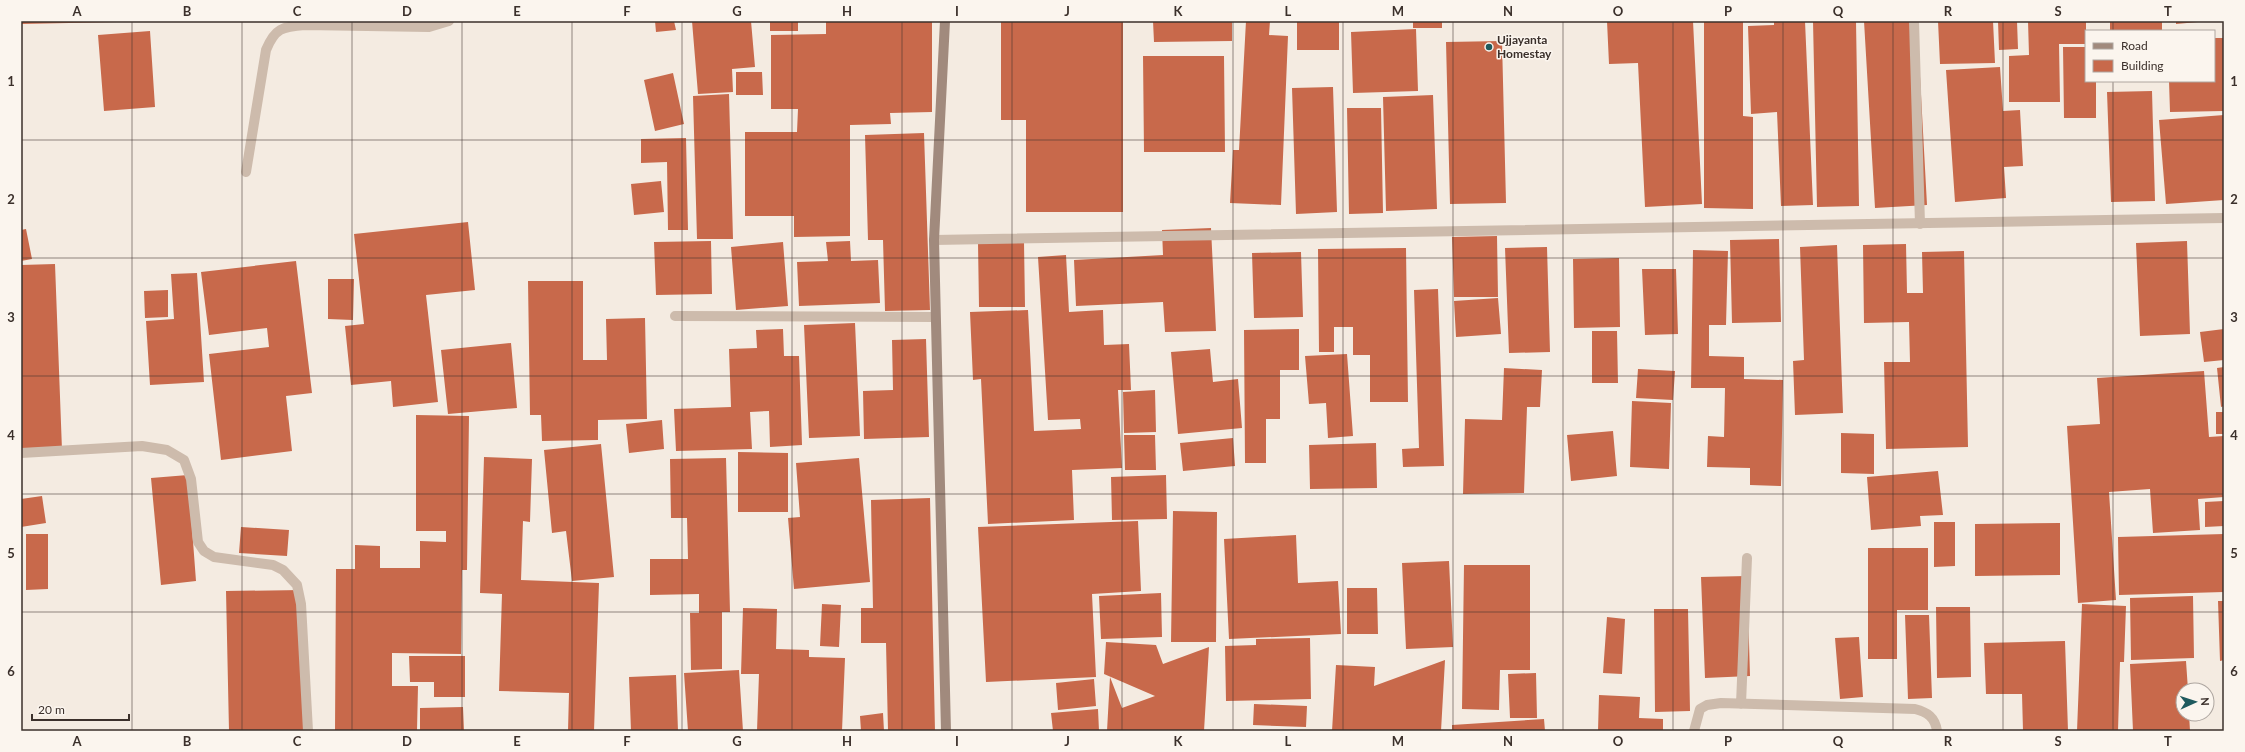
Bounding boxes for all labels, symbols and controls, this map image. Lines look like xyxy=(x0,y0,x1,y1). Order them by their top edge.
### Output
text: A xyxy=(71,3,82,19)
text: B xyxy=(183,3,192,19)
text: C xyxy=(293,3,302,19)
text: D xyxy=(402,3,412,19)
text: E xyxy=(513,3,521,19)
text: F xyxy=(623,3,631,19)
text: G xyxy=(732,3,742,19)
text: H xyxy=(842,3,852,19)
text: I xyxy=(955,3,959,19)
text: J xyxy=(1064,3,1070,19)
text: K xyxy=(1174,3,1184,19)
text: L xyxy=(1285,3,1292,19)
text: M xyxy=(1392,3,1404,19)
text: N xyxy=(1503,3,1513,19)
text: O xyxy=(1613,3,1624,19)
text: P xyxy=(1724,3,1732,19)
text: Q xyxy=(1833,3,1844,19)
text: R xyxy=(1944,3,1953,19)
text: S xyxy=(2054,3,2062,19)
text: T xyxy=(2164,3,2172,19)
legend xyxy=(2085,30,2215,82)
place label: Ujjayanta Homestay xyxy=(1497,32,1552,61)
text: Road xyxy=(2121,38,2148,53)
marker: Ujjayanta Homestay xyxy=(1484,42,1494,52)
text: Building xyxy=(2121,58,2164,73)
text: 1 xyxy=(7,73,15,89)
text: 1 xyxy=(2230,73,2238,89)
text: 2 xyxy=(7,191,15,207)
text: 2 xyxy=(2230,191,2238,207)
text: 3 xyxy=(7,309,15,325)
text: 3 xyxy=(2230,309,2238,325)
text: 4 xyxy=(7,427,15,443)
text: 4 xyxy=(2230,427,2238,443)
text: 5 xyxy=(7,545,15,561)
text: 5 xyxy=(2230,545,2238,561)
text: 6 xyxy=(7,663,15,679)
text: 6 xyxy=(2230,663,2238,679)
north arrow xyxy=(2175,682,2215,722)
scale bar xyxy=(32,696,129,722)
text: N xyxy=(2199,697,2212,706)
text: 20 m xyxy=(38,702,65,717)
text: A xyxy=(71,733,82,749)
text: B xyxy=(183,733,192,749)
text: C xyxy=(293,733,302,749)
text: D xyxy=(402,733,412,749)
text: E xyxy=(513,733,521,749)
text: F xyxy=(623,733,631,749)
text: G xyxy=(732,733,742,749)
text: H xyxy=(842,733,852,749)
text: I xyxy=(955,733,959,749)
text: J xyxy=(1064,733,1070,749)
text: K xyxy=(1174,733,1184,749)
text: L xyxy=(1285,733,1292,749)
text: M xyxy=(1392,733,1404,749)
text: N xyxy=(1503,733,1513,749)
text: O xyxy=(1613,733,1624,749)
text: P xyxy=(1724,733,1732,749)
text: Q xyxy=(1833,733,1844,749)
text: R xyxy=(1944,733,1953,749)
text: S xyxy=(2054,733,2062,749)
text: T xyxy=(2164,733,2172,749)

